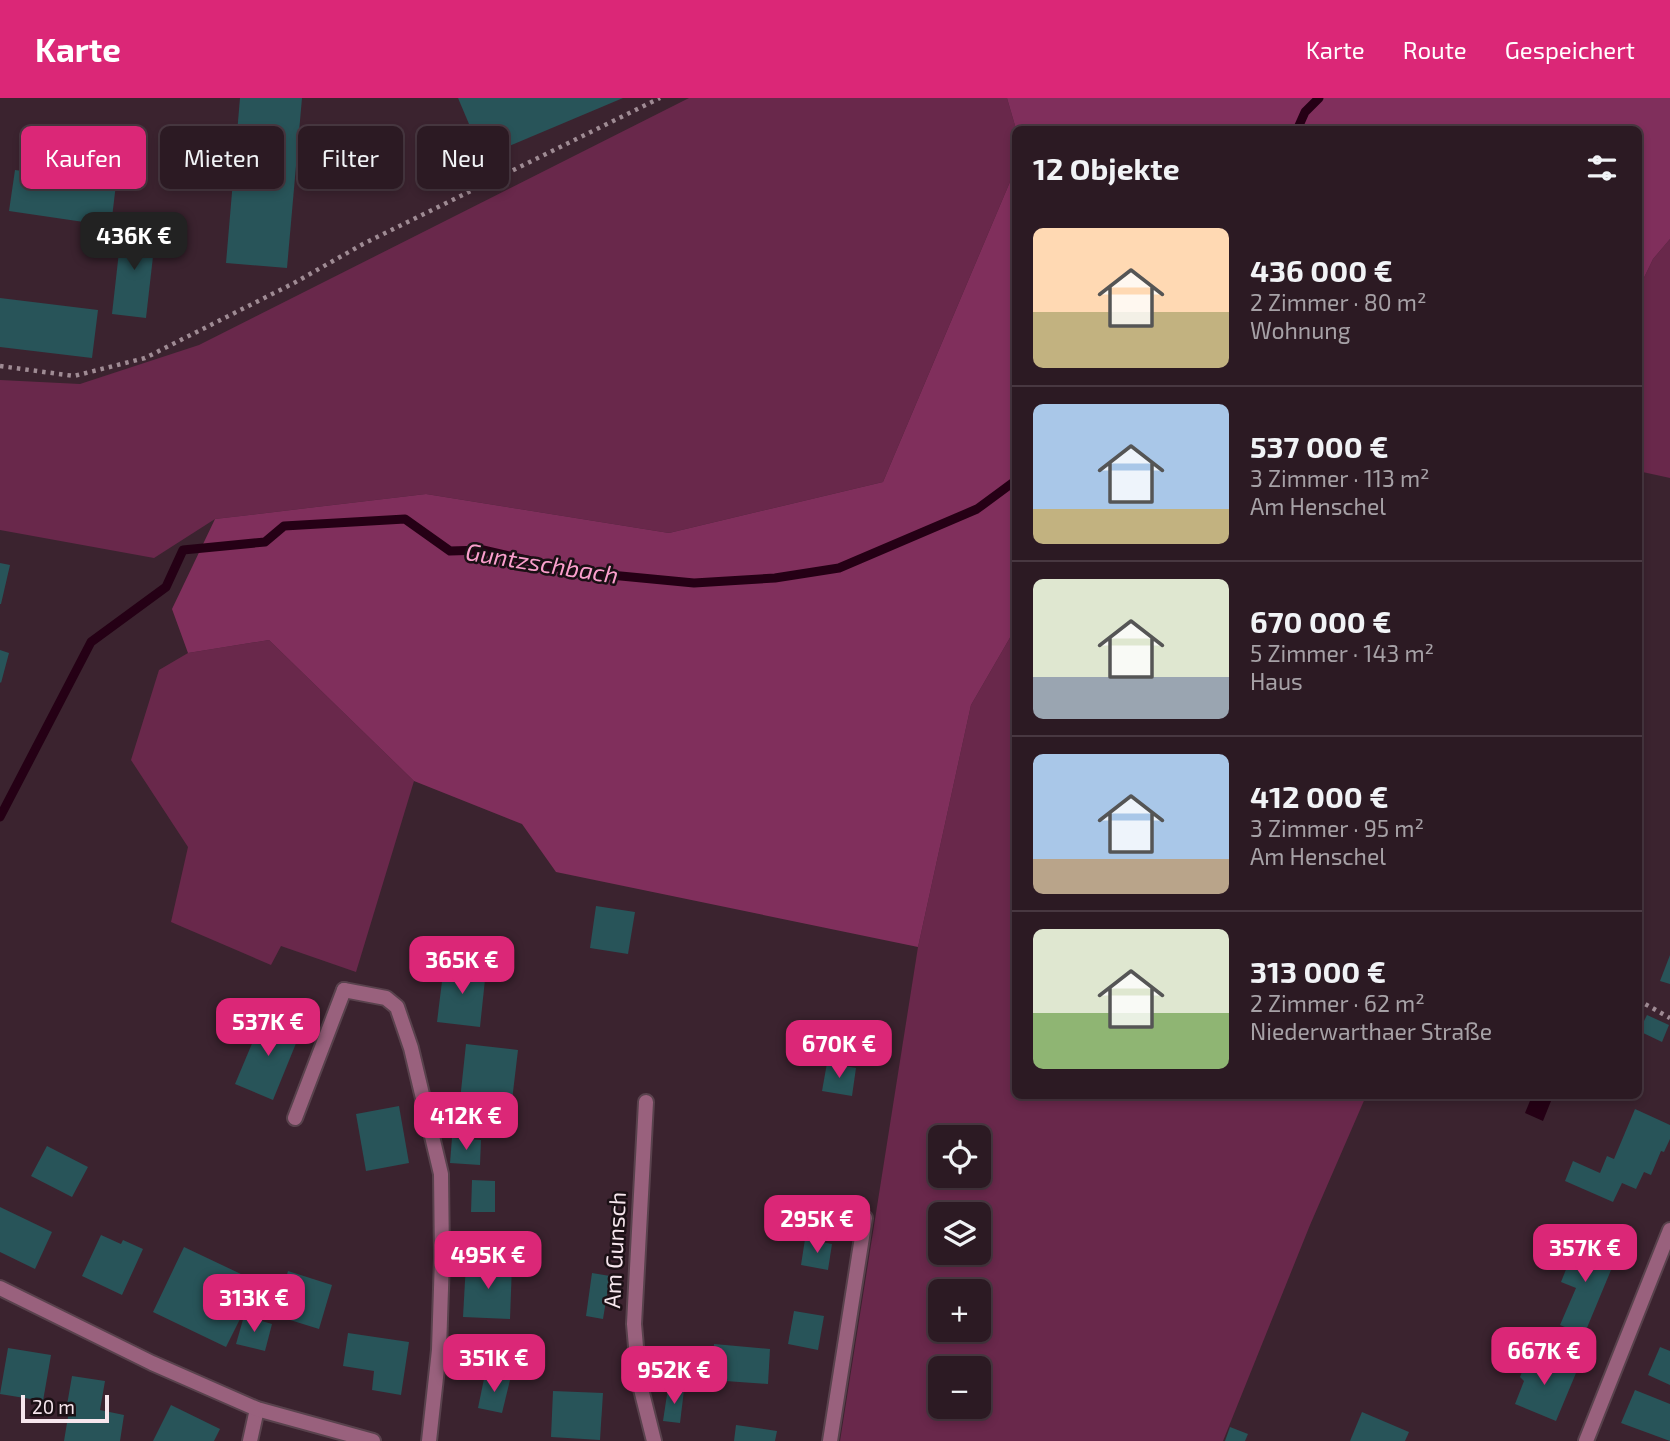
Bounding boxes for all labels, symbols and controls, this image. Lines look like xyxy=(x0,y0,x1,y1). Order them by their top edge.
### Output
text: Karte xyxy=(35,29,121,69)
text: Karte xyxy=(1306,35,1365,64)
text: Route xyxy=(1403,35,1467,64)
text: Gespeichert xyxy=(1505,35,1635,64)
chip: Kaufen xyxy=(21,126,146,189)
chip: Mieten xyxy=(160,126,284,189)
chip: Filter xyxy=(298,126,403,189)
chip: Neu xyxy=(417,126,509,189)
icon: filters xyxy=(1583,149,1621,187)
text: 12 Objekte xyxy=(1033,150,1180,186)
pin: 436K € xyxy=(77,212,191,272)
text: 436K € xyxy=(96,221,172,249)
text: 436 000 € xyxy=(1250,252,1393,288)
icon: home xyxy=(1089,256,1173,340)
text: 2 Zimmer · 80 m² xyxy=(1250,288,1426,316)
text: Wohnung xyxy=(1250,316,1351,344)
text: 537 000 € xyxy=(1250,428,1388,464)
icon: home xyxy=(1089,432,1173,516)
text: 3 Zimmer · 113 m² xyxy=(1250,464,1430,492)
text: Am Henschel xyxy=(1250,492,1386,520)
water label: Guntzschbach xyxy=(464,536,621,589)
text: 670 000 € xyxy=(1250,603,1391,639)
icon: home xyxy=(1089,607,1173,691)
text: 5 Zimmer · 143 m² xyxy=(1250,639,1434,667)
text: Haus xyxy=(1250,667,1303,695)
text: 412 000 € xyxy=(1250,778,1389,814)
icon: home xyxy=(1089,782,1173,866)
text: 3 Zimmer · 95 m² xyxy=(1250,814,1424,842)
text: Am Henschel xyxy=(1250,842,1386,870)
pin: 365K € xyxy=(405,936,519,996)
text: 365K € xyxy=(425,945,499,973)
text: 313 000 € xyxy=(1250,953,1386,989)
icon: home xyxy=(1089,957,1173,1041)
text: 2 Zimmer · 62 m² xyxy=(1250,989,1425,1017)
pin: 537K € xyxy=(211,998,325,1058)
text: 537K € xyxy=(232,1007,304,1035)
text: Niederwarthaer Straße xyxy=(1250,1017,1492,1045)
pin: 670K € xyxy=(782,1020,896,1080)
text: 670K € xyxy=(802,1029,876,1057)
pin: 412K € xyxy=(409,1093,523,1152)
text: 412K € xyxy=(430,1101,502,1129)
map controls xyxy=(928,1125,991,1419)
button: locate xyxy=(928,1125,991,1188)
street label: Am Gunsch xyxy=(597,1191,631,1309)
pin: 295K € xyxy=(760,1196,874,1255)
button: layers xyxy=(928,1202,991,1265)
text: 295K € xyxy=(780,1204,854,1232)
pin: 357K € xyxy=(1528,1224,1642,1284)
pin: 495K € xyxy=(431,1232,545,1291)
text: 357K € xyxy=(1549,1233,1621,1261)
text: 495K € xyxy=(450,1240,526,1268)
pin: 313K € xyxy=(197,1274,311,1334)
button: + xyxy=(928,1279,991,1342)
text: 313K € xyxy=(219,1283,289,1311)
pin: 667K € xyxy=(1487,1328,1601,1387)
pin: 351K € xyxy=(437,1334,551,1394)
text: 667K € xyxy=(1507,1336,1581,1364)
text: 351K € xyxy=(459,1343,529,1371)
pin: 952K € xyxy=(617,1346,731,1406)
text: 952K € xyxy=(637,1355,711,1383)
button: − xyxy=(928,1356,991,1419)
scale bar xyxy=(21,1392,108,1424)
text: 20 m xyxy=(32,1395,75,1418)

